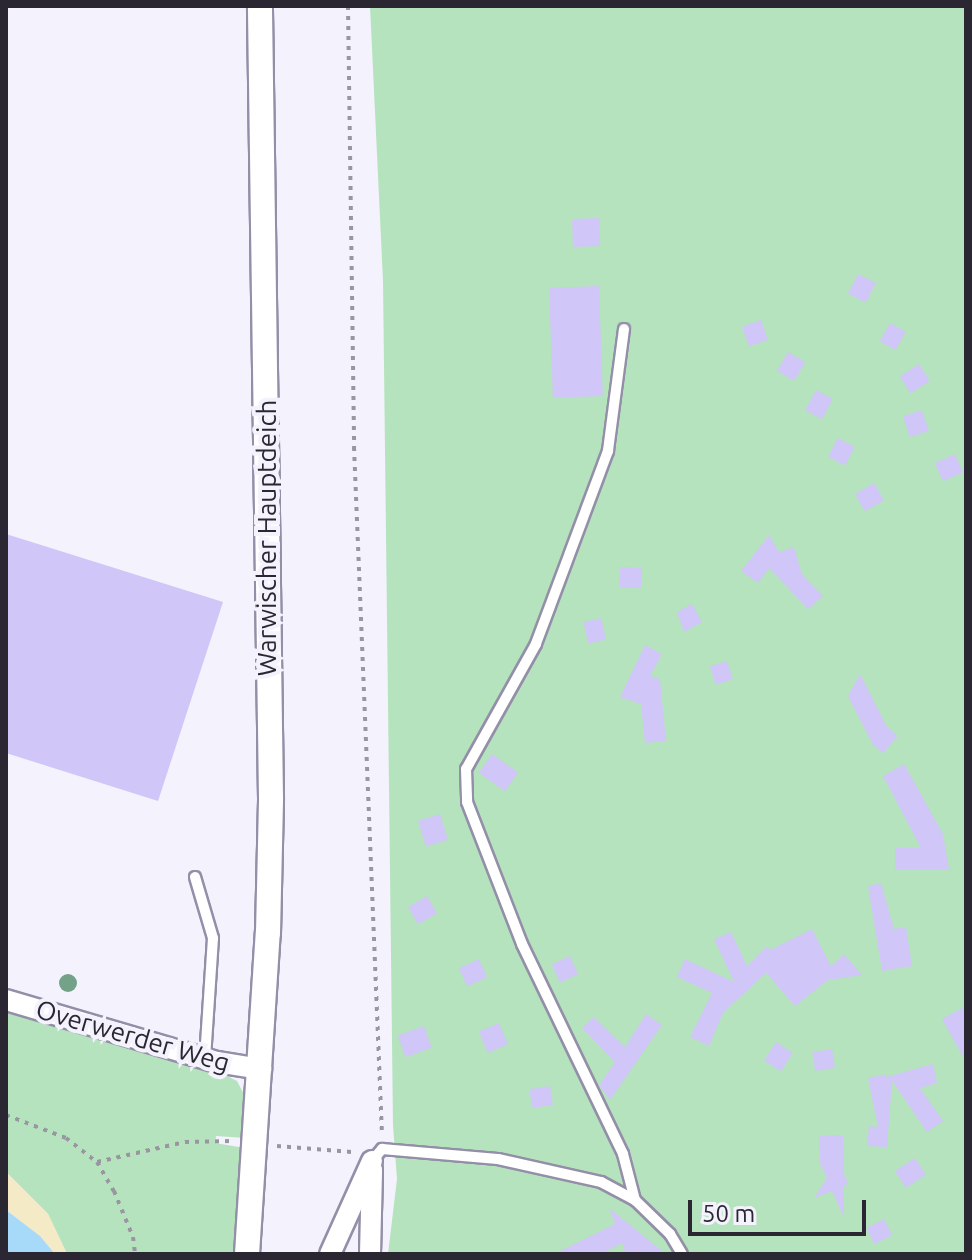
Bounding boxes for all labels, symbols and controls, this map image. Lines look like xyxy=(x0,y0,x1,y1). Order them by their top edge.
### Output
street label: Warwischer Hauptdeich xyxy=(251,400,283,676)
street label: Overwerder Weg xyxy=(32,993,234,1079)
scale bar xyxy=(692,1184,870,1234)
text: 50 m xyxy=(702,1200,755,1227)

